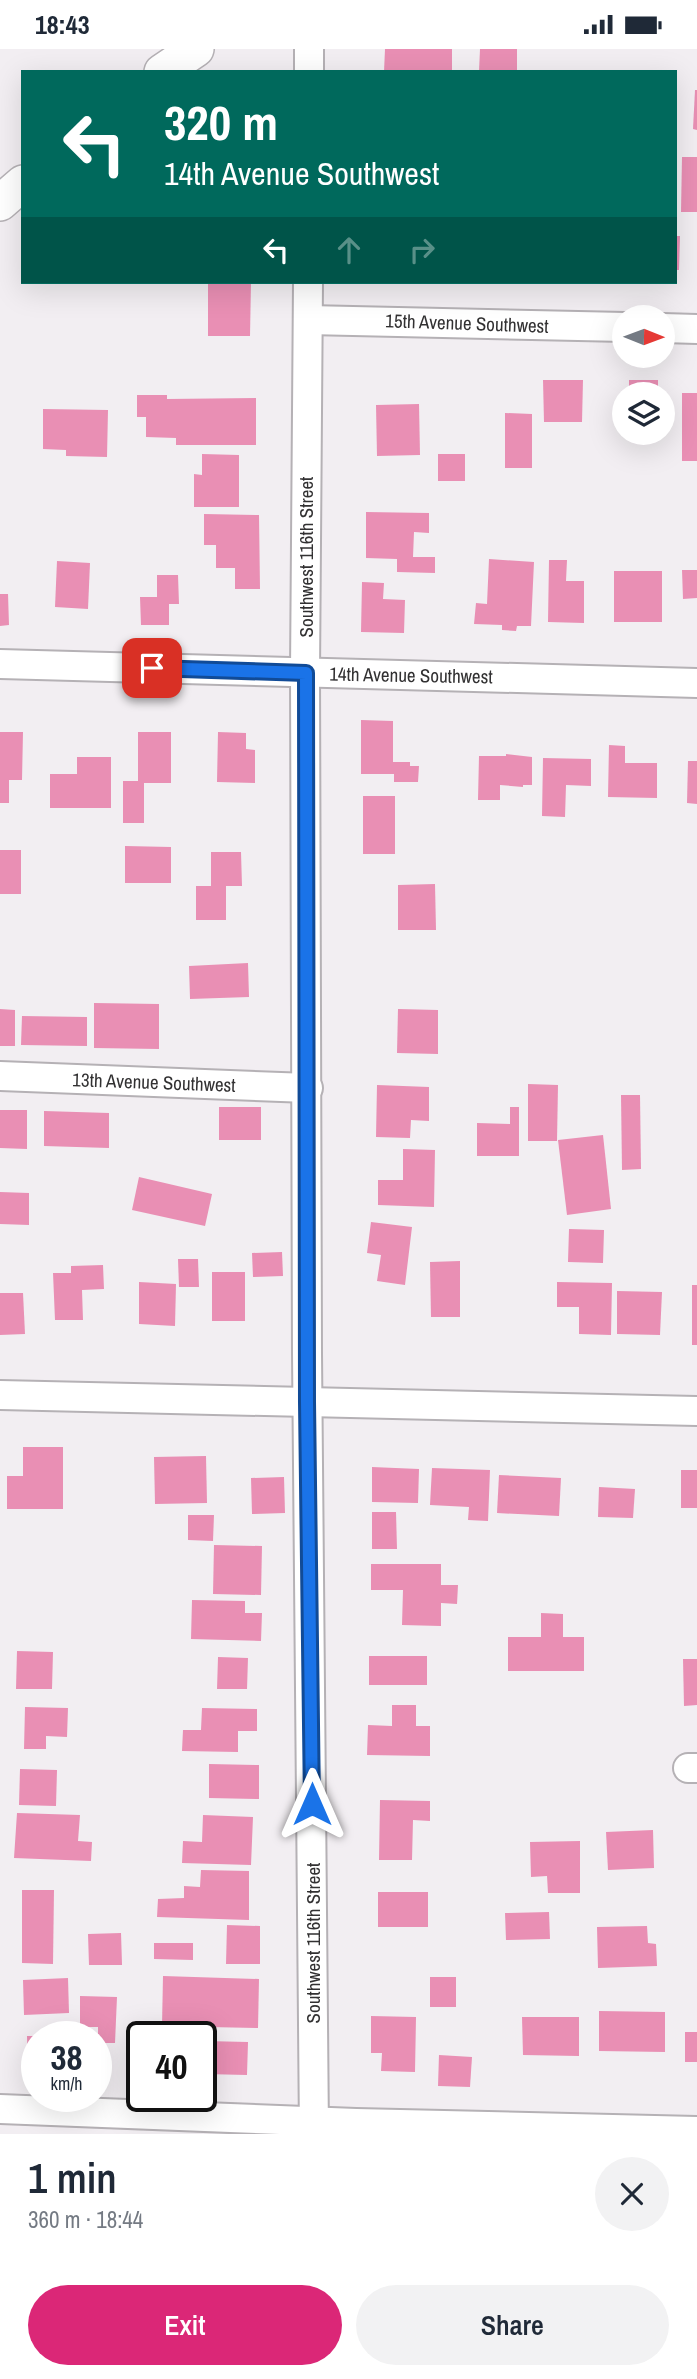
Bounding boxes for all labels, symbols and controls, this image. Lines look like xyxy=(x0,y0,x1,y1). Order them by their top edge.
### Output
text: 18:43 xyxy=(35,7,90,42)
text: 320 m xyxy=(164,89,278,155)
icon: left xyxy=(49,98,140,189)
text: 14th Avenue Southwest xyxy=(164,152,439,195)
icon: left xyxy=(257,231,295,269)
icon: ahead xyxy=(330,231,368,269)
icon: right xyxy=(403,231,441,269)
north arrow xyxy=(612,305,676,367)
map controls xyxy=(612,305,675,445)
street label: 15th Avenue Southwest xyxy=(385,307,550,339)
button: layers xyxy=(612,382,675,445)
street label: Southwest 116th Street xyxy=(293,476,319,637)
pin xyxy=(122,638,182,698)
icon: arrive xyxy=(133,649,171,687)
street label: 14th Avenue Southwest xyxy=(329,661,494,689)
street label: 13th Avenue Southwest xyxy=(72,1066,237,1098)
position arrow xyxy=(275,1767,349,1841)
street label: Southwest 116th Street xyxy=(300,1862,326,2023)
speed limit sign: 40 xyxy=(126,2021,217,2112)
text: 38 xyxy=(51,2034,82,2081)
text: km/h xyxy=(51,2071,83,2096)
text: 1 min xyxy=(28,2150,117,2206)
button: close xyxy=(595,2157,669,2231)
text: 360 m · 18:44 xyxy=(28,2204,143,2235)
button: Exit xyxy=(28,2285,342,2365)
button: Share xyxy=(356,2285,669,2365)

